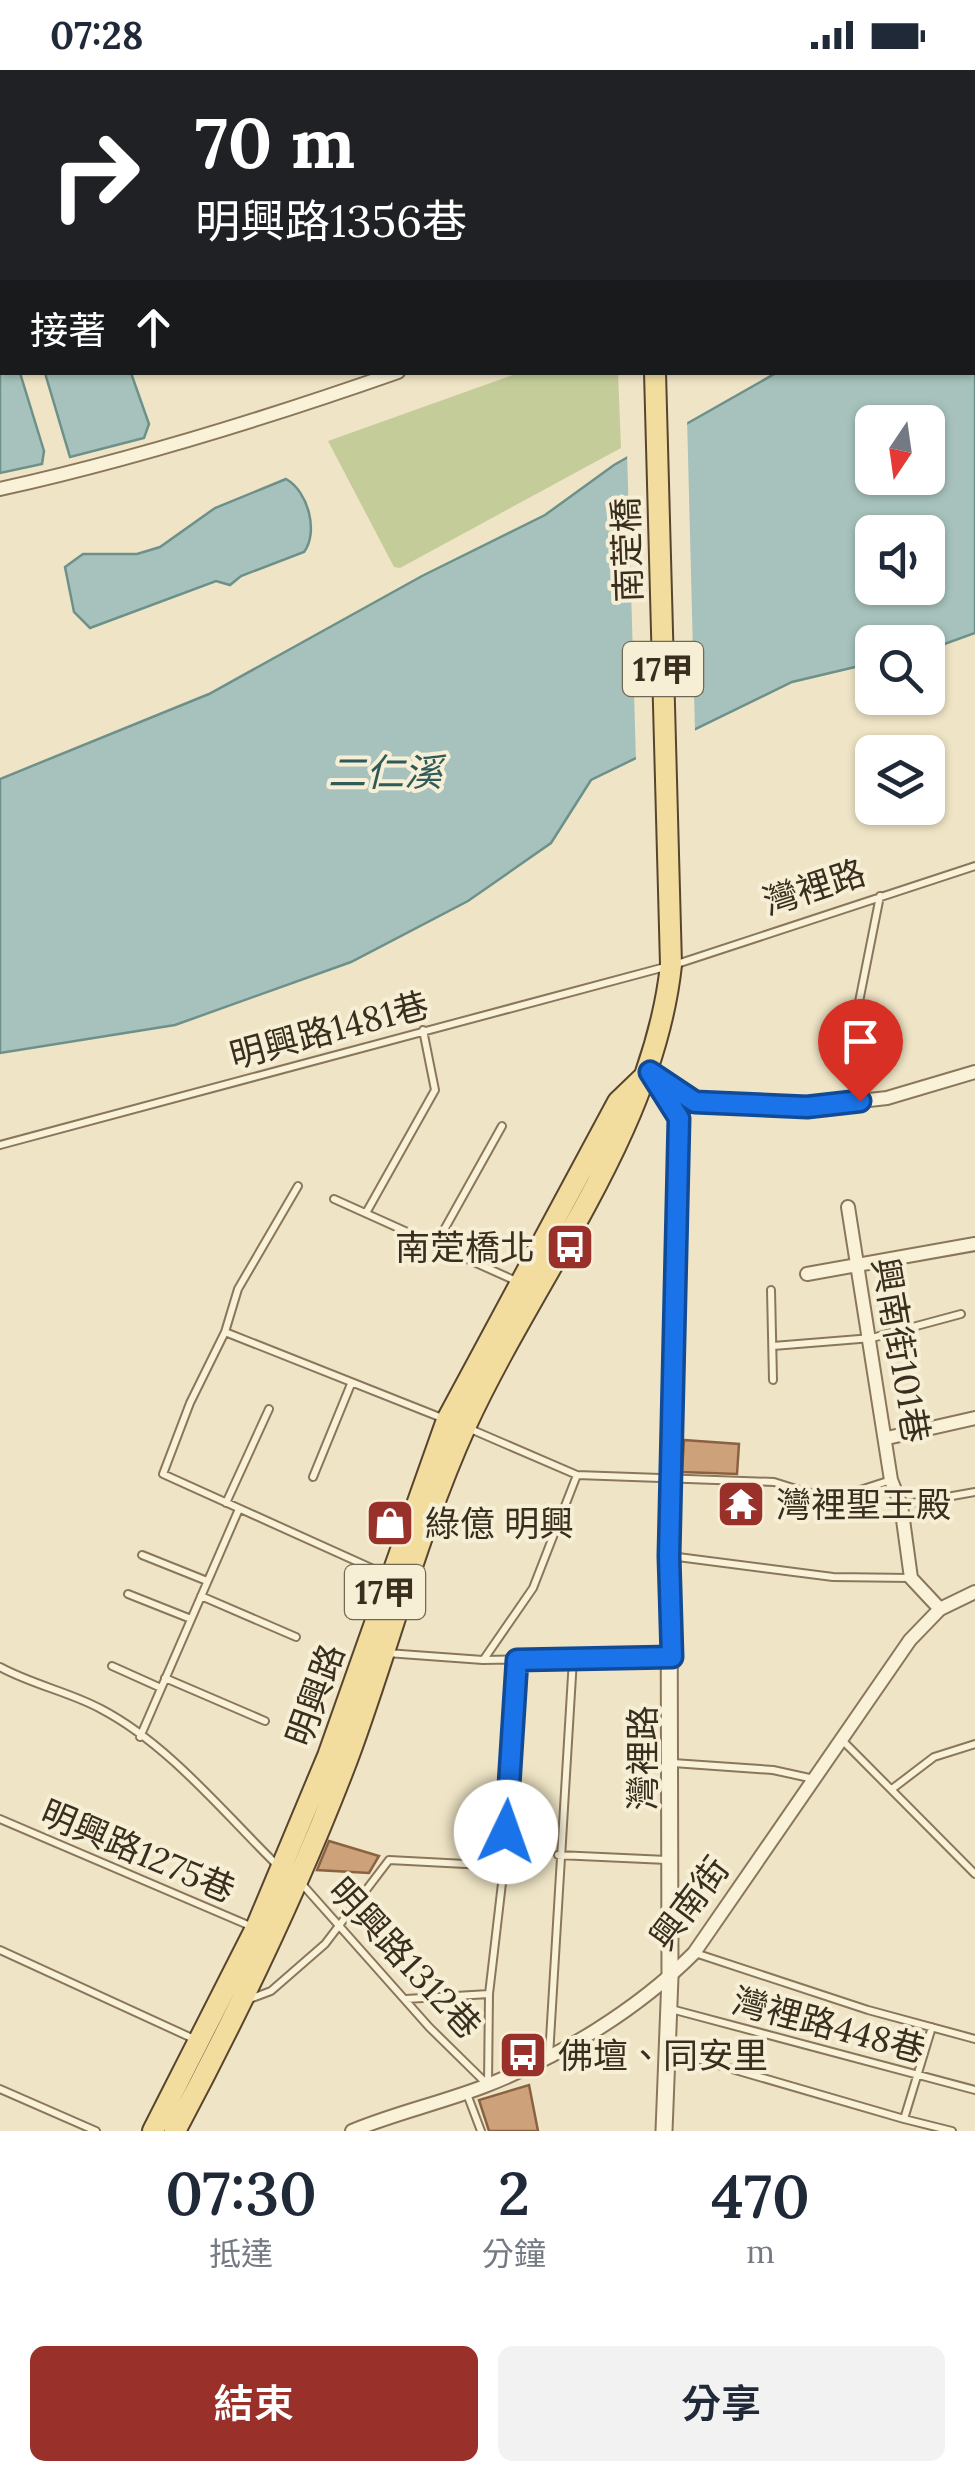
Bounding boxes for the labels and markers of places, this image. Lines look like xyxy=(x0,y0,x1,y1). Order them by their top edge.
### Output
pin xyxy=(818,999,903,1102)
bus stop icon: 南萣橋北 xyxy=(544,1221,596,1273)
place label: 南萣橋北 xyxy=(395,1225,535,1270)
temple icon: 灣裡聖王殿 xyxy=(715,1478,767,1530)
place label: 灣裡聖王殿 xyxy=(776,1482,951,1527)
shop icon: 綠億 明興 xyxy=(364,1497,416,1549)
place label: 綠億 明興 xyxy=(425,1501,574,1546)
bus stop icon: 佛壇、同安里 xyxy=(497,2029,549,2081)
place label: 佛壇、同安里 xyxy=(558,2033,768,2078)

